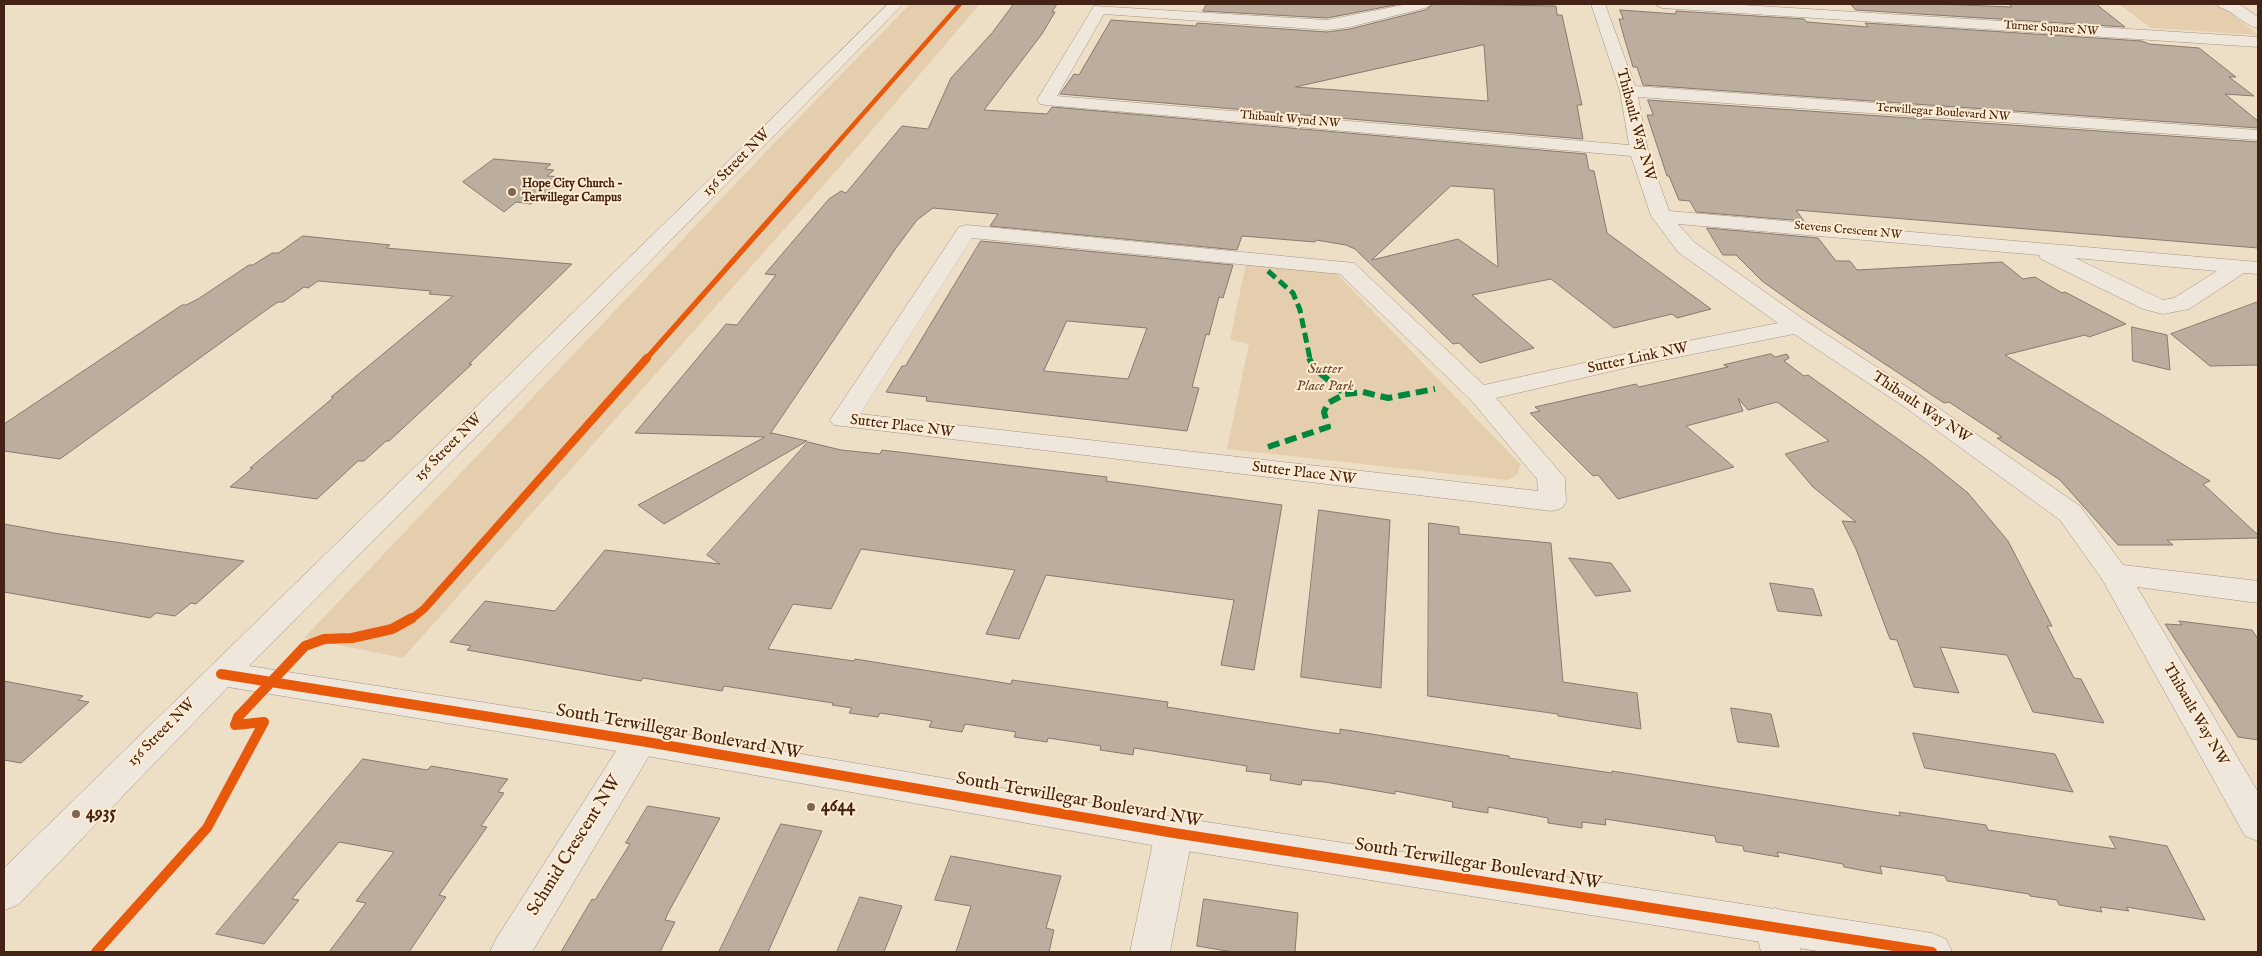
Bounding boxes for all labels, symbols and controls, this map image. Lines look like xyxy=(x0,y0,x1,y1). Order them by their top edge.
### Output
street label: Turner Square NW xyxy=(2003,19,2099,39)
street label: Thibault Way NW xyxy=(1611,67,1659,183)
street label: Terwillegar Boulevard NW xyxy=(1875,101,2011,125)
street label: Thibault Wynd NW xyxy=(1239,108,1341,132)
street label: 156 Street NW xyxy=(699,125,775,201)
place label: Hope City Church - Terwillegar Campus xyxy=(522,178,623,206)
marker: Hope City Church - Terwillegar Campus xyxy=(506,186,518,198)
street label: Stevens Crescent NW xyxy=(1794,219,1902,243)
street label: Sutter Link NW xyxy=(1586,340,1690,378)
park label: Sutter Place Park xyxy=(1296,361,1354,396)
street label: Thibault Way NW xyxy=(1868,368,1974,448)
street label: 156 Street NW xyxy=(411,410,487,486)
street label: Sutter Place NW xyxy=(849,412,955,442)
street label: Sutter Place NW xyxy=(1251,459,1357,489)
street label: Thibault Way NW xyxy=(2158,661,2232,769)
street label: 156 Street NW xyxy=(124,695,200,771)
street label: South Terwillegar Boulevard NW xyxy=(554,701,804,765)
street label: South Terwillegar Boulevard NW xyxy=(954,769,1204,833)
street label: Schmid Crescent NW xyxy=(523,772,627,920)
place label: 4644 xyxy=(821,796,855,818)
marker: 4644 xyxy=(805,801,817,813)
place label: 4935 xyxy=(86,803,116,825)
marker: 4935 xyxy=(70,808,82,820)
street label: South Terwillegar Boulevard NW xyxy=(1353,835,1603,895)

